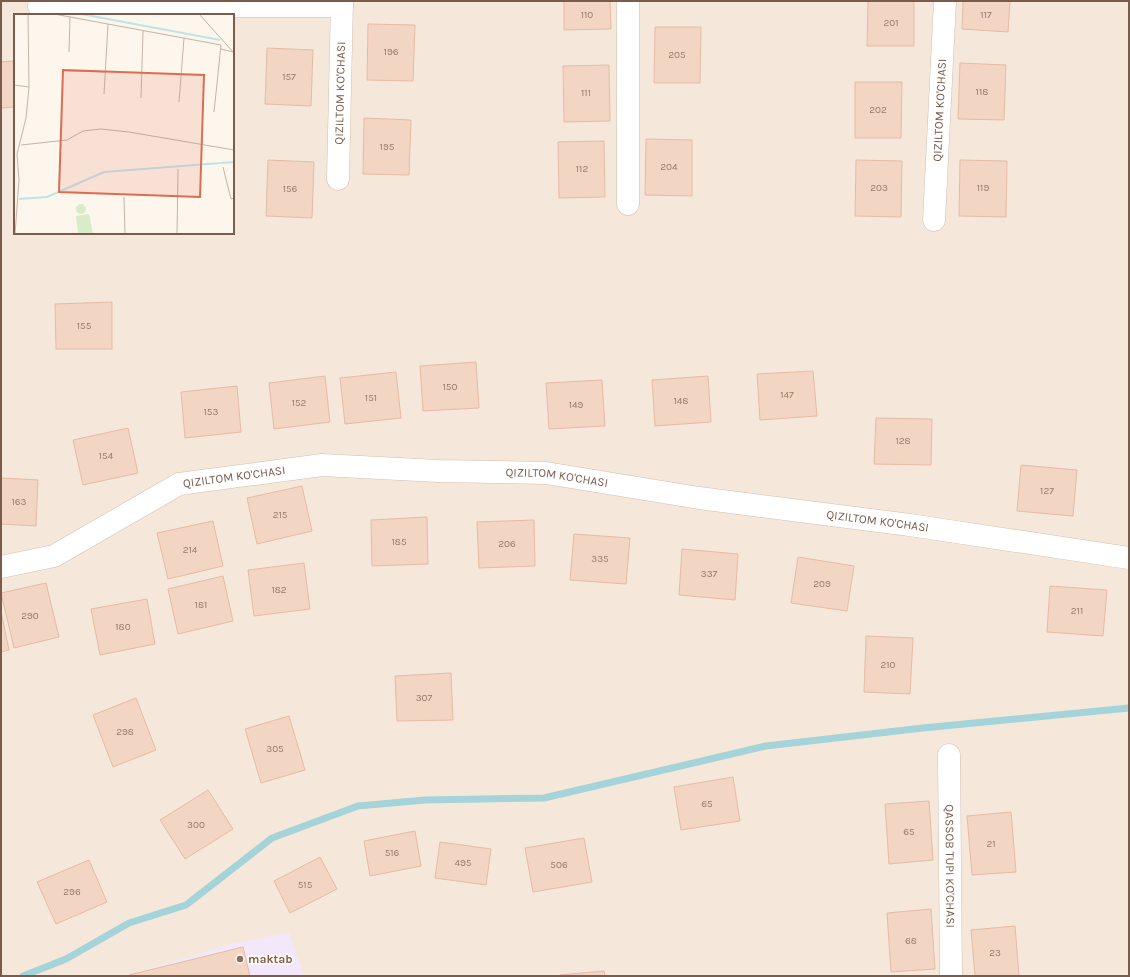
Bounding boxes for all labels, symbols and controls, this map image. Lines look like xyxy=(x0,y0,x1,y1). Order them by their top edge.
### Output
house number: 110 xyxy=(581,9,593,21)
house number: 117 xyxy=(980,9,992,21)
inset map xyxy=(14,14,234,234)
house number: 201 xyxy=(883,17,899,29)
street label: QIZILTOM KO'CHASI xyxy=(332,41,348,145)
house number: 196 xyxy=(384,46,399,58)
house number: 205 xyxy=(668,49,686,61)
street label: QIZILTOM KO'CHASI xyxy=(930,58,949,162)
house number: 157 xyxy=(282,71,296,83)
house number: 118 xyxy=(976,86,988,98)
house number: 111 xyxy=(581,87,591,99)
house number: 202 xyxy=(869,104,887,116)
house number: 195 xyxy=(380,141,395,153)
house number: 204 xyxy=(660,161,678,173)
house number: 112 xyxy=(576,163,588,175)
house number: 203 xyxy=(870,182,888,194)
house number: 119 xyxy=(977,182,989,194)
house number: 156 xyxy=(283,183,298,195)
house number: 155 xyxy=(77,320,92,332)
house number: 150 xyxy=(443,381,458,393)
house number: 147 xyxy=(780,389,794,401)
house number: 151 xyxy=(365,392,377,404)
house number: 148 xyxy=(673,395,689,407)
house number: 152 xyxy=(292,397,307,409)
house number: 149 xyxy=(569,399,584,411)
house number: 153 xyxy=(204,406,219,418)
house number: 128 xyxy=(895,435,911,447)
house number: 154 xyxy=(99,450,114,462)
street label: QIZILTOM KO'CHASI xyxy=(182,463,286,490)
street label: QIZILTOM KO'CHASI xyxy=(505,465,609,490)
house number: 127 xyxy=(1040,485,1054,497)
house number: 163 xyxy=(12,496,27,508)
street label: QIZILTOM KO'CHASI xyxy=(826,507,930,535)
house number: 215 xyxy=(273,509,288,521)
house number: 185 xyxy=(391,536,407,548)
house number: 206 xyxy=(498,538,516,550)
house number: 214 xyxy=(183,544,198,556)
house number: 335 xyxy=(591,553,609,565)
house number: 337 xyxy=(701,568,718,580)
house number: 209 xyxy=(813,578,831,590)
house number: 182 xyxy=(271,584,287,596)
house number: 181 xyxy=(195,599,207,611)
house number: 211 xyxy=(1071,605,1083,617)
house number: 290 xyxy=(21,610,39,622)
house number: 180 xyxy=(115,621,131,633)
house number: 210 xyxy=(880,659,896,671)
house number: 307 xyxy=(416,692,433,704)
house number: 298 xyxy=(116,726,134,738)
house number: 305 xyxy=(266,743,284,755)
house number: 65 xyxy=(701,798,713,810)
street label: QASSOB TUPI KO'CHASI xyxy=(942,804,958,928)
house number: 300 xyxy=(187,819,205,831)
house number: 65 xyxy=(903,826,915,838)
house number: 21 xyxy=(986,838,996,850)
house number: 516 xyxy=(385,847,400,859)
house number: 495 xyxy=(454,857,472,869)
house number: 506 xyxy=(550,859,568,871)
house number: 515 xyxy=(298,879,313,891)
house number: 296 xyxy=(63,886,81,898)
house number: 68 xyxy=(905,935,917,947)
house number: 23 xyxy=(989,947,1001,959)
place label: maktab xyxy=(248,952,293,966)
marker: maktab xyxy=(235,954,245,964)

